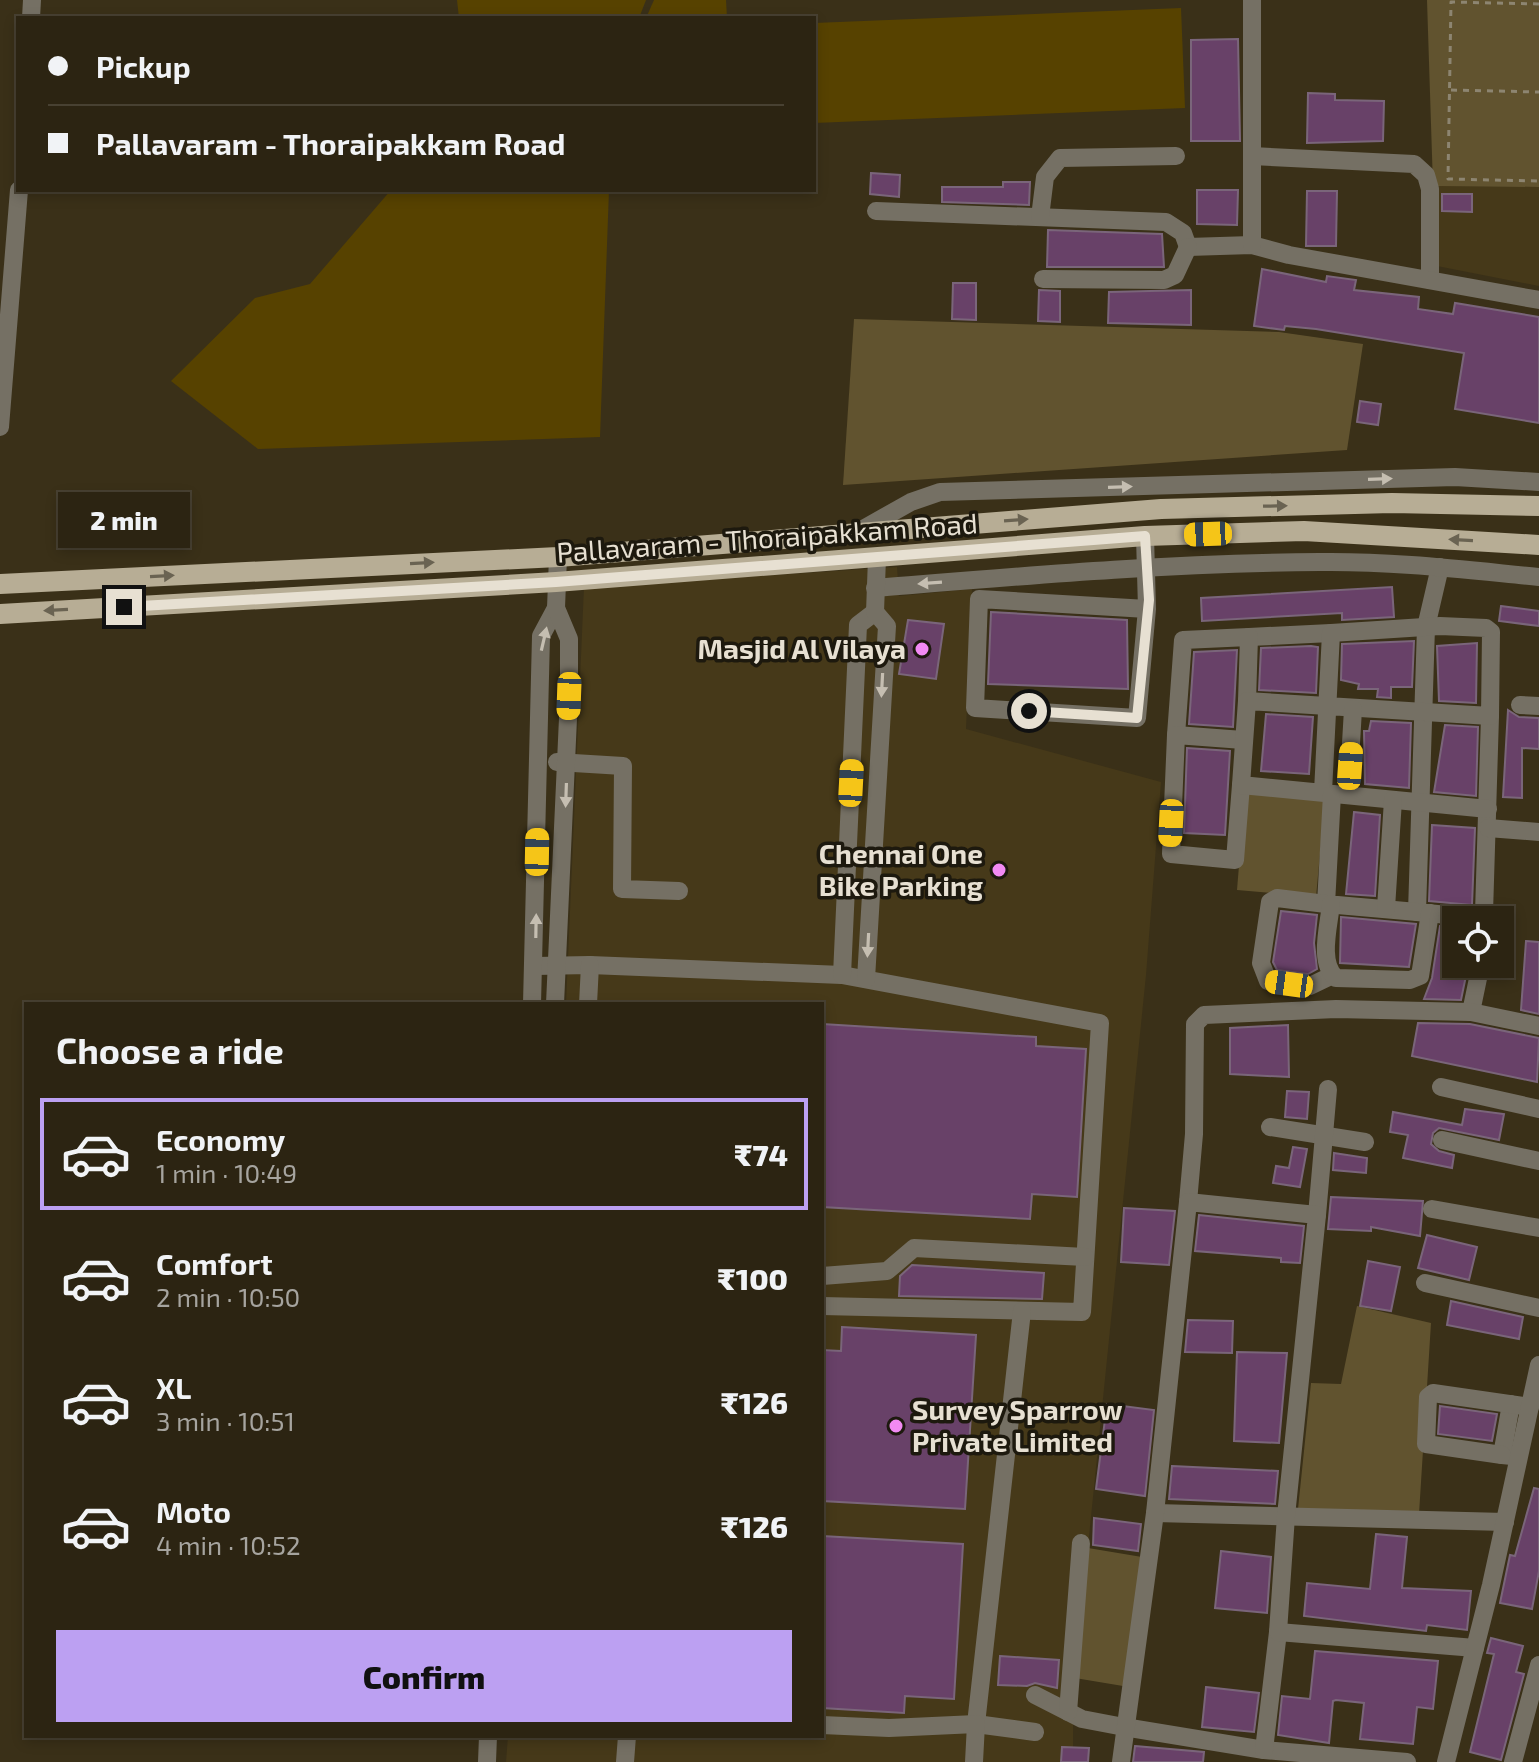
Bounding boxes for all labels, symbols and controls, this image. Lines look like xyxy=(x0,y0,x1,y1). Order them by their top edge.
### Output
text: Pickup xyxy=(96,48,191,84)
text: Pallavaram - Thoraipakkam Road xyxy=(96,125,566,161)
one-way arrow xyxy=(1368,473,1393,486)
one-way arrow xyxy=(1108,481,1133,493)
callout: 2 min xyxy=(58,491,190,547)
one-way arrow xyxy=(1263,499,1288,512)
text: 2 min xyxy=(90,504,158,535)
street label: Pallavaram - Thoraipakkam Road xyxy=(555,505,979,569)
one-way arrow xyxy=(1004,513,1029,526)
car xyxy=(1184,521,1232,547)
one-way arrow xyxy=(1448,533,1473,546)
one-way arrow xyxy=(409,557,435,570)
one-way arrow xyxy=(150,569,175,582)
one-way arrow xyxy=(917,577,942,590)
route end xyxy=(106,589,142,625)
one-way arrow xyxy=(43,604,68,617)
one-way arrow xyxy=(538,626,551,651)
place label: Masjid Al Vilaya xyxy=(697,631,906,665)
marker: Masjid Al Vilaya xyxy=(913,640,931,658)
car xyxy=(556,672,582,720)
one-way arrow xyxy=(876,673,889,698)
route start xyxy=(1011,693,1047,729)
car xyxy=(1336,741,1364,791)
car xyxy=(838,758,864,808)
one-way arrow xyxy=(559,783,572,808)
car xyxy=(1158,798,1184,848)
car xyxy=(525,828,549,876)
place label: Chennai One Bike Parking xyxy=(819,836,983,902)
marker: Chennai One Bike Parking xyxy=(990,861,1008,879)
map controls xyxy=(1442,906,1514,978)
button: locate xyxy=(1442,906,1514,978)
one-way arrow xyxy=(530,913,542,938)
one-way arrow xyxy=(862,933,875,958)
car xyxy=(1264,969,1314,999)
text: Choose a ride xyxy=(56,1028,284,1071)
icon: car xyxy=(60,1118,132,1190)
text: Economy xyxy=(156,1121,285,1157)
text: ₹74 xyxy=(734,1136,788,1172)
text: 1 min · 10:49 xyxy=(156,1157,297,1188)
icon: car xyxy=(60,1242,132,1314)
text: Comfort xyxy=(156,1245,273,1281)
text: ₹100 xyxy=(718,1260,788,1296)
text: 2 min · 10:50 xyxy=(156,1281,300,1312)
icon: car xyxy=(60,1366,132,1438)
text: XL xyxy=(156,1369,191,1405)
text: ₹126 xyxy=(721,1384,788,1420)
place label: Survey Sparrow Private Limited xyxy=(912,1392,1123,1458)
text: 3 min · 10:51 xyxy=(156,1405,295,1436)
marker: Survey Sparrow Private Limited xyxy=(887,1417,905,1435)
icon: car xyxy=(60,1490,132,1562)
text: Moto xyxy=(156,1493,231,1529)
text: ₹126 xyxy=(721,1508,788,1544)
text: 4 min · 10:52 xyxy=(156,1529,301,1560)
button: Confirm xyxy=(56,1630,792,1722)

